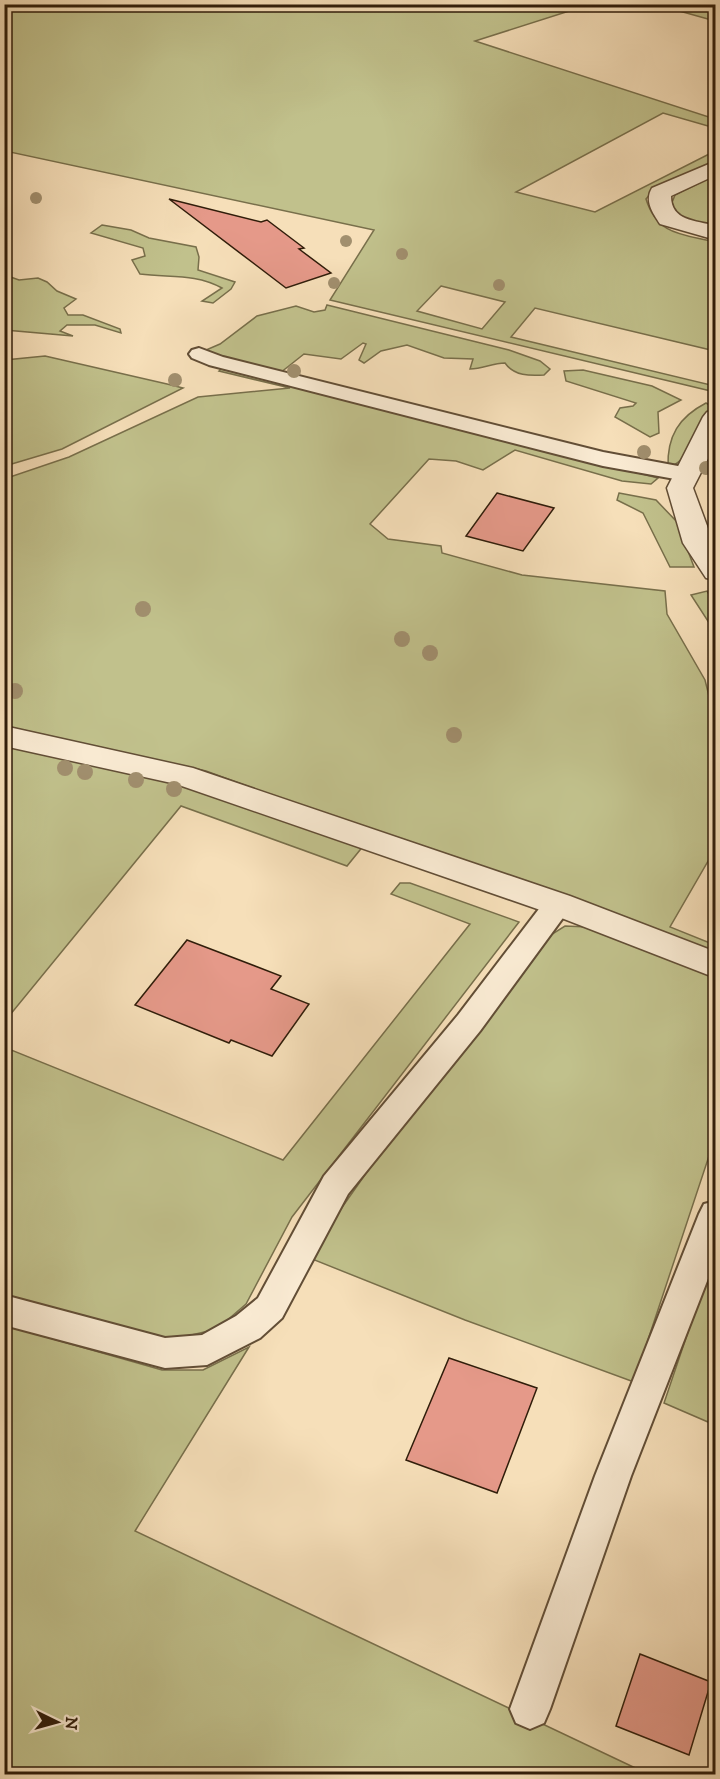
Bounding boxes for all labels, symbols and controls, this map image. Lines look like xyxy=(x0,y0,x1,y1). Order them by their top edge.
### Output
north arrow xyxy=(27,1692,87,1752)
text: N xyxy=(60,1716,81,1731)

